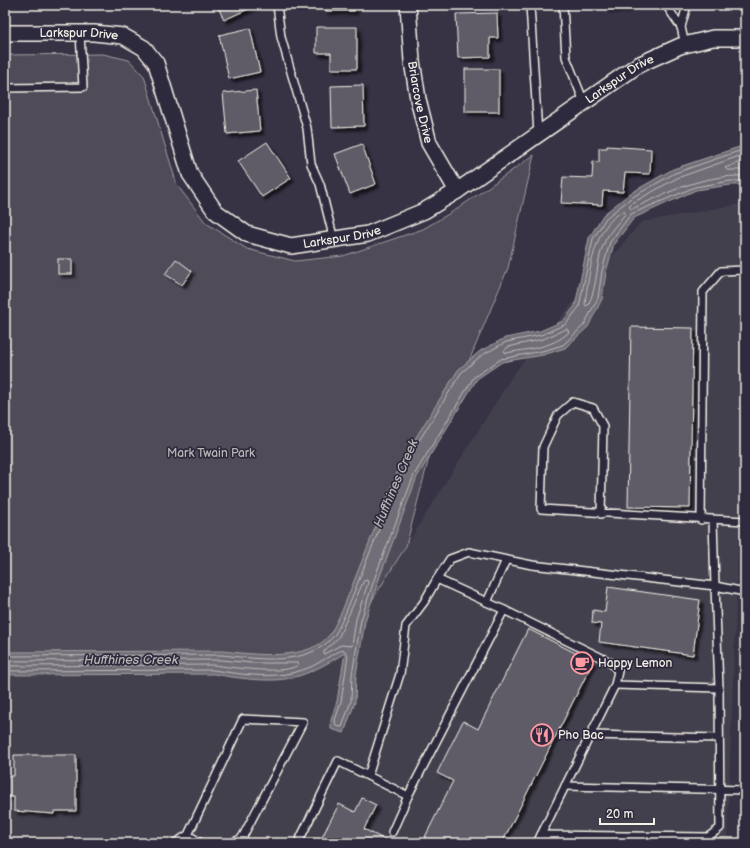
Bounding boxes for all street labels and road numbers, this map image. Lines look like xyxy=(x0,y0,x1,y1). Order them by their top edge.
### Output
street label: Larkspur Drive xyxy=(40,26,119,43)
street label: Larkspur Drive xyxy=(583,52,656,107)
street label: Briarcove Drive xyxy=(404,60,436,145)
street label: Larkspur Drive xyxy=(302,223,383,252)

